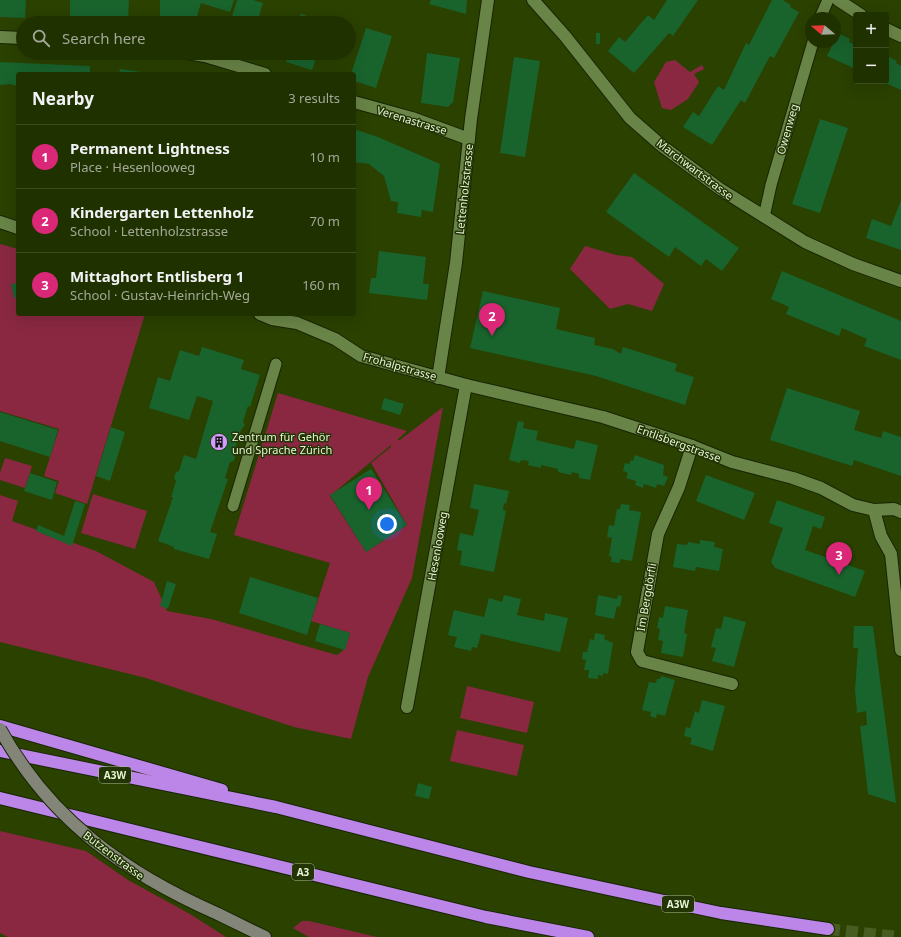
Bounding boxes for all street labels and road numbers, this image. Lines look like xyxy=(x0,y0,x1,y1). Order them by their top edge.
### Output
street label: Verenastrasse xyxy=(375,102,449,138)
street label: Owenweg xyxy=(773,102,801,156)
street label: Marchwartstrasse xyxy=(654,135,736,203)
street label: Lettenholzstrasse xyxy=(452,143,476,235)
street label: Frohalpstrasse xyxy=(362,348,438,384)
street label: Entlisbergstrasse xyxy=(635,421,723,465)
street label: Hesenlooweg xyxy=(424,510,450,582)
street label: Im Bergdörfli xyxy=(633,562,659,632)
road number: A3W xyxy=(99,767,131,783)
street label: Butzenstrasse xyxy=(81,827,147,883)
road number: A3 xyxy=(292,864,314,880)
road number: A3W xyxy=(662,896,694,912)

